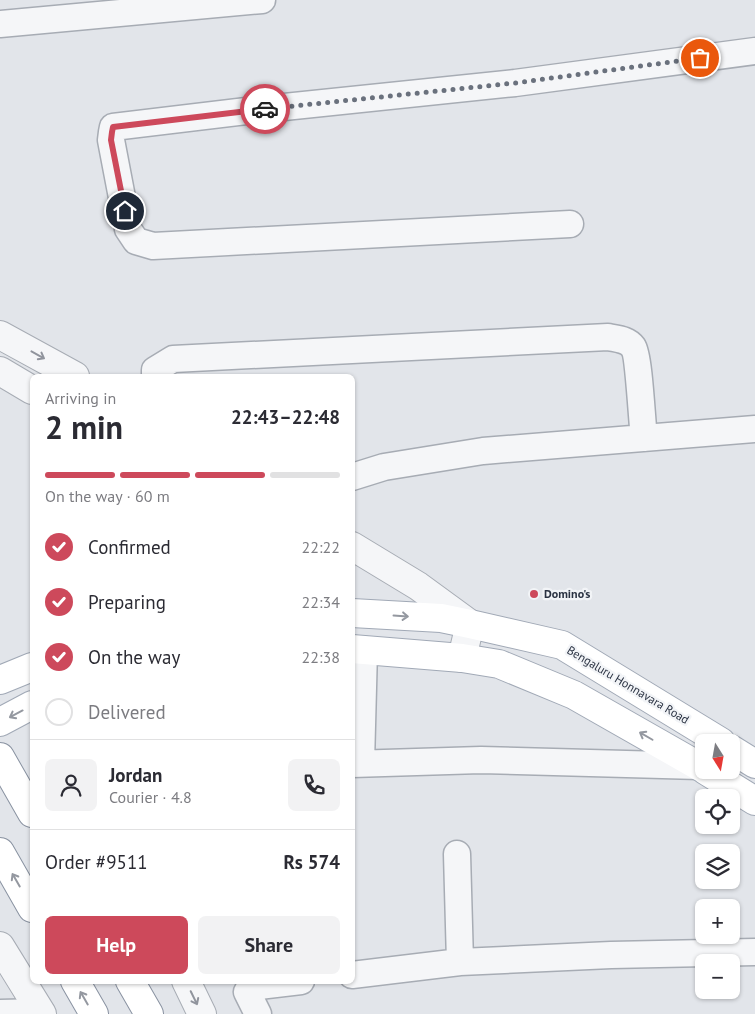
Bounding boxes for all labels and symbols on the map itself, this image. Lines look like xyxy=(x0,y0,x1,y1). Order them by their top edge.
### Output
pin xyxy=(679,37,721,79)
courier xyxy=(240,84,290,134)
pin xyxy=(104,190,146,232)
one-way arrow xyxy=(30,351,44,361)
place label: Domino's xyxy=(544,586,590,601)
marker: Domino's xyxy=(528,588,540,600)
one-way arrow xyxy=(393,611,409,620)
street label: Bengaluru Honnavara Road xyxy=(565,642,692,727)
one-way arrow xyxy=(9,709,24,719)
one-way arrow xyxy=(639,731,654,741)
north arrow xyxy=(695,734,740,779)
one-way arrow xyxy=(11,874,21,888)
one-way arrow xyxy=(189,990,199,1005)
one-way arrow xyxy=(79,991,89,1005)

